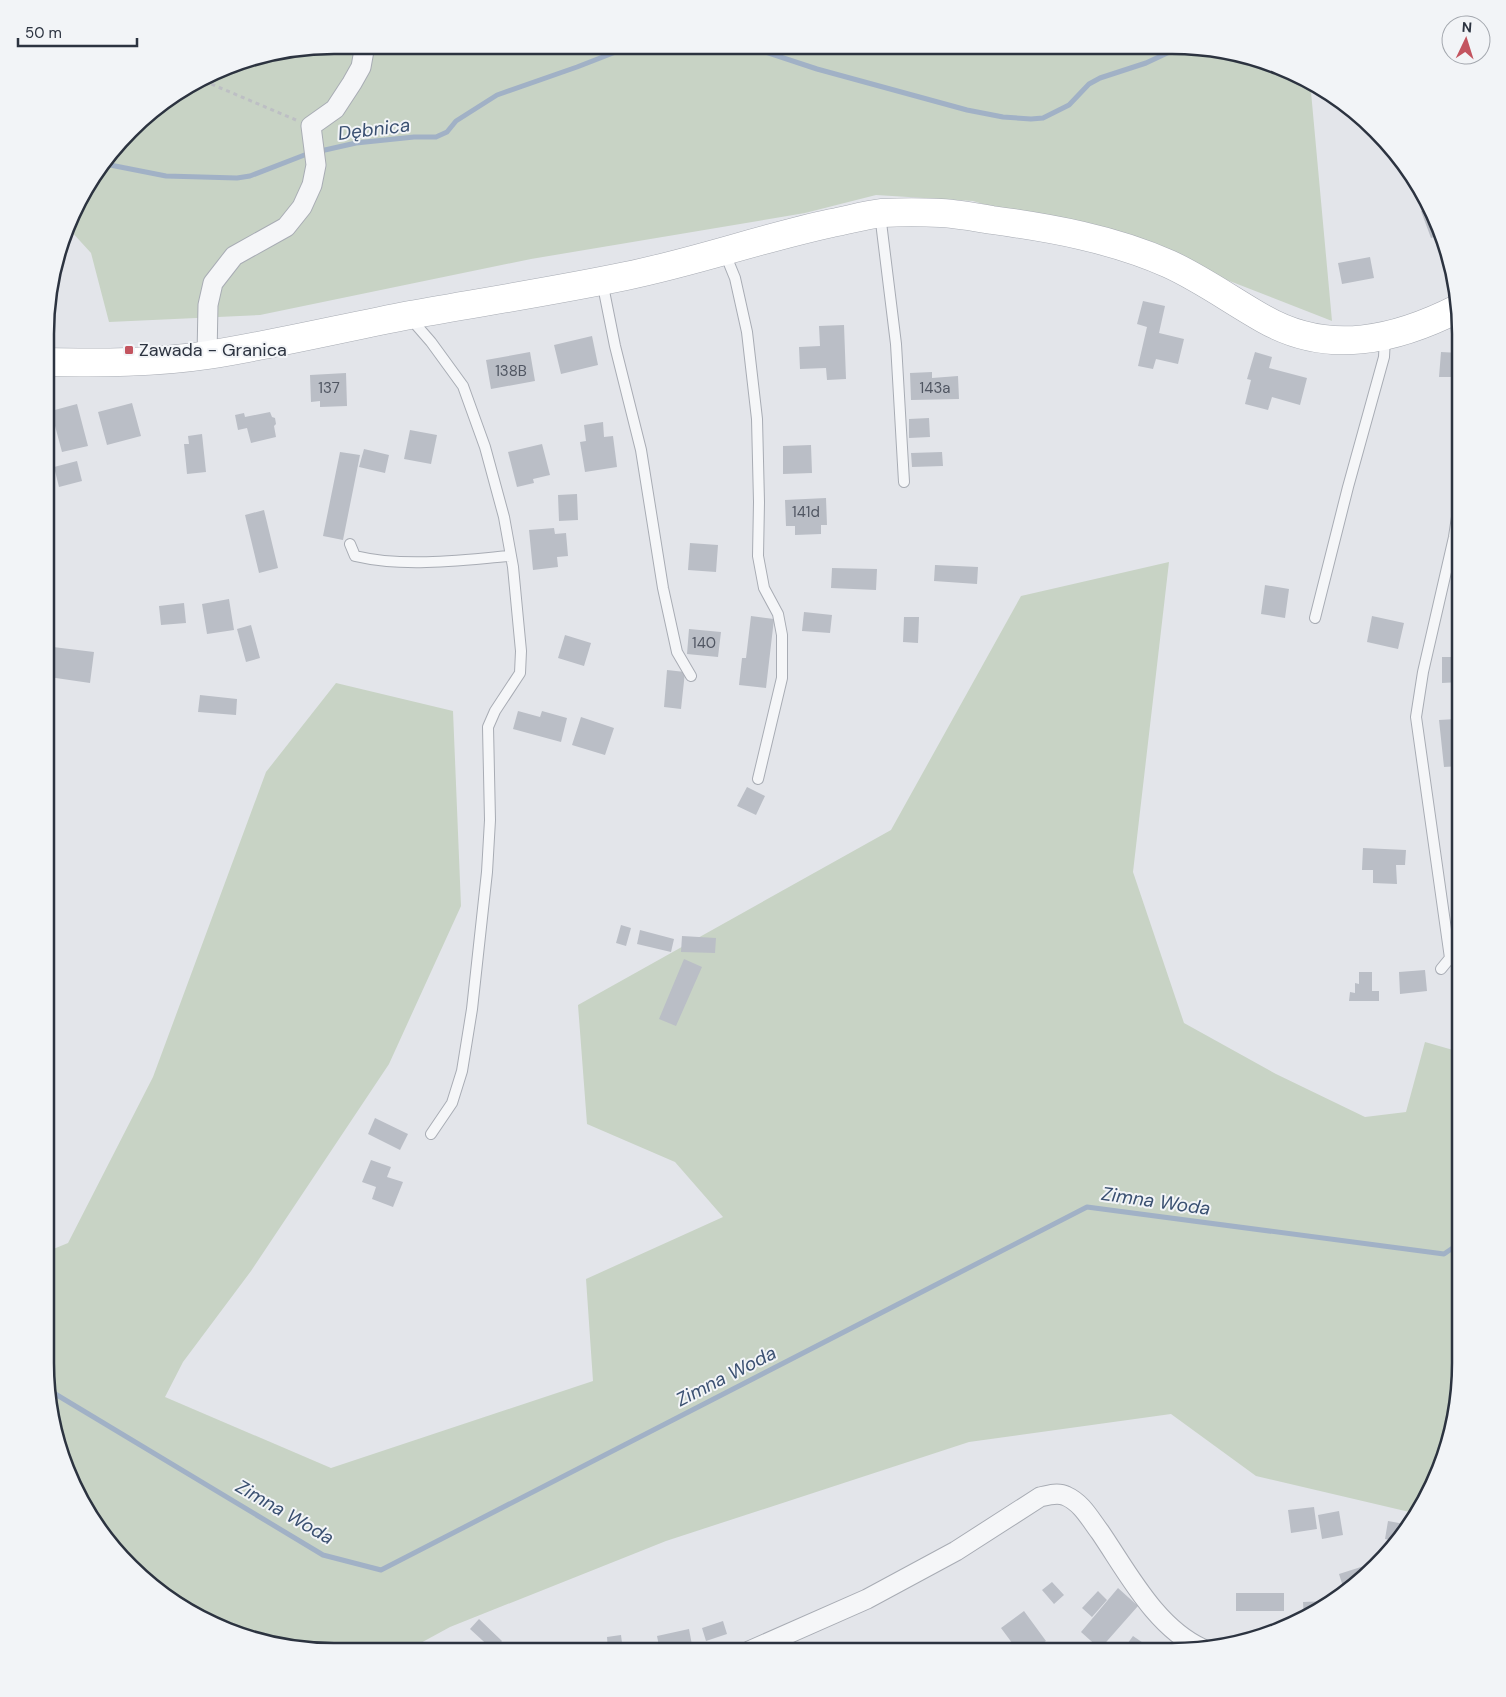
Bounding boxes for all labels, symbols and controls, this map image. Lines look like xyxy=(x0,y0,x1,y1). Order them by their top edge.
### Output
scale bar xyxy=(18,15,136,47)
north arrow xyxy=(1441,15,1491,65)
text: N xyxy=(1461,18,1473,36)
text: 50 m xyxy=(25,23,62,43)
water label: Dębnica xyxy=(336,112,412,146)
place label: Zawada - Granica xyxy=(139,338,287,362)
marker: Zawada - Granica xyxy=(123,344,135,356)
house number: 138B xyxy=(495,361,527,381)
house number: 137 xyxy=(318,378,340,398)
house number: 143a xyxy=(920,378,950,398)
house number: 141d xyxy=(792,502,820,522)
house number: 140 xyxy=(692,633,716,653)
water label: Zimna Woda xyxy=(1100,1181,1212,1221)
water label: Zimna Woda xyxy=(672,1340,780,1412)
water label: Zimna Woda xyxy=(231,1474,339,1550)

